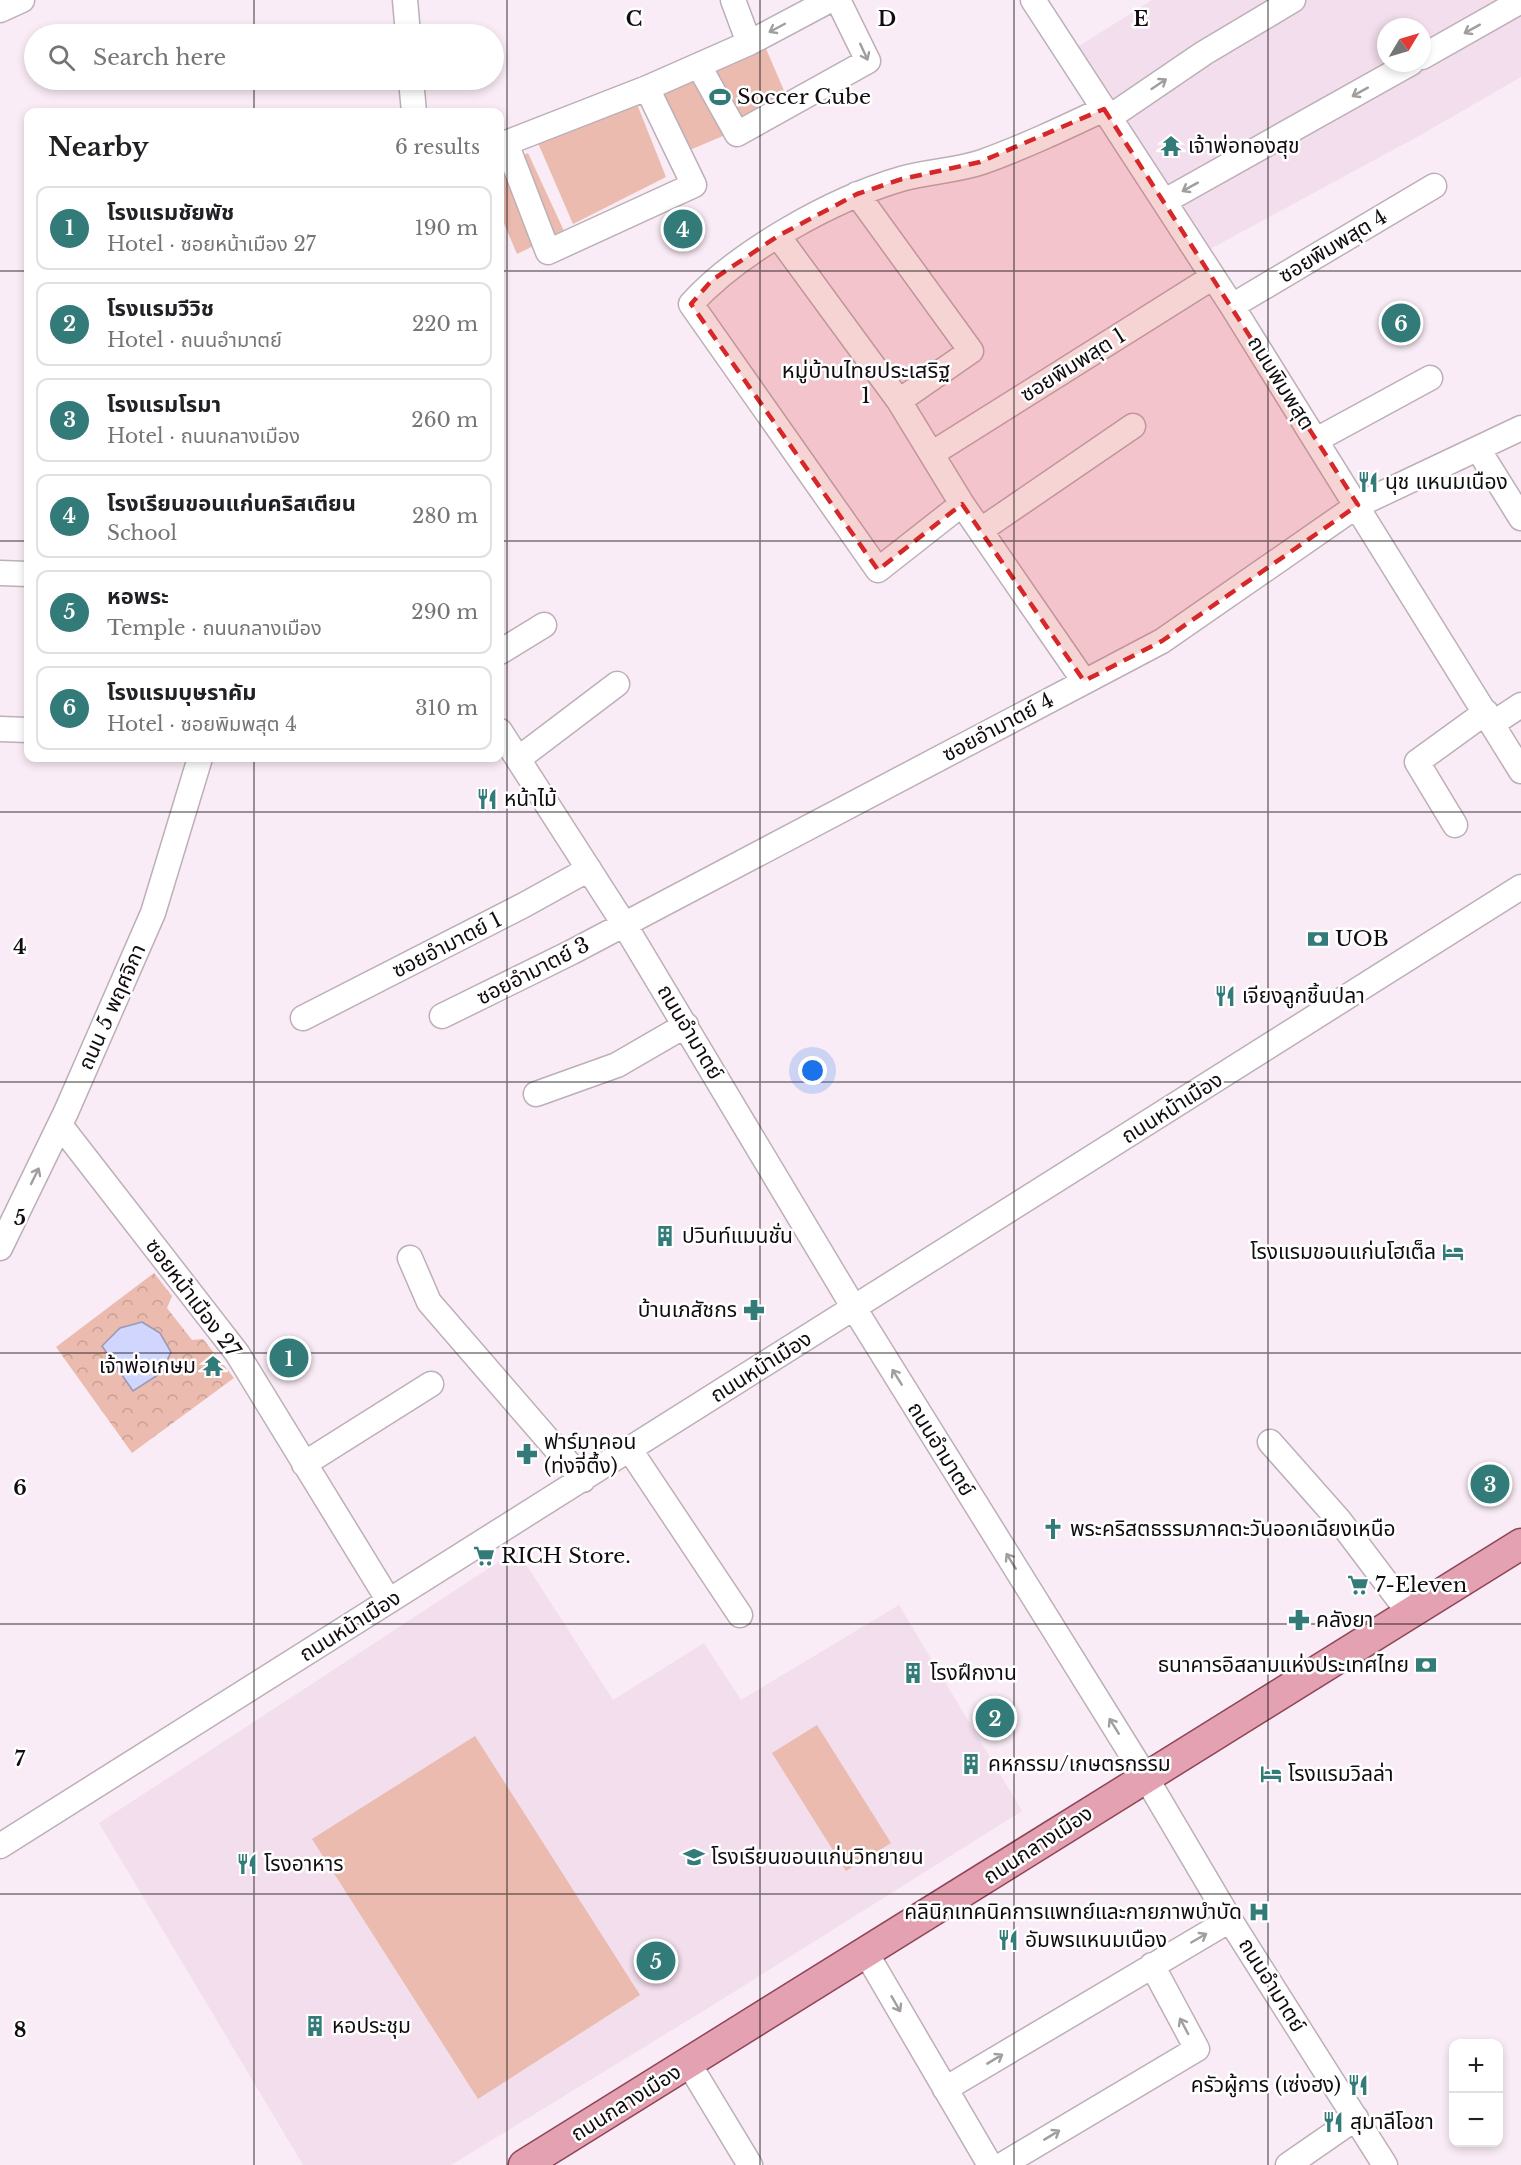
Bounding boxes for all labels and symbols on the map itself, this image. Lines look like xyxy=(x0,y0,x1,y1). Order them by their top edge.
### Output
text: C xyxy=(626,7,642,31)
text: D xyxy=(878,7,896,31)
text: E xyxy=(1133,7,1149,31)
north arrow xyxy=(1377,18,1431,72)
one-way arrow xyxy=(768,23,786,34)
one-way arrow xyxy=(1463,24,1481,35)
one-way arrow xyxy=(858,43,870,61)
one-way arrow xyxy=(1150,78,1166,90)
place label: Soccer Cube xyxy=(737,84,871,110)
sports icon: Soccer Cube xyxy=(708,85,732,109)
one-way arrow xyxy=(1352,86,1369,98)
place label: เจ้าพ่อทองสุข xyxy=(1188,133,1300,159)
temple icon: เจ้าพ่อทองสุข xyxy=(1159,134,1183,158)
one-way arrow xyxy=(1181,182,1199,193)
street label: ซอยพิมพสุต 4 xyxy=(1274,203,1392,289)
pin: 4 xyxy=(664,206,702,252)
pin: 6 xyxy=(1382,300,1420,346)
street label: ซอยพิมพสุต 1 xyxy=(1016,322,1130,408)
street label: ถนนพิมพสุต xyxy=(1242,331,1320,435)
district label: หมู่บ้านไทยประเสริฐ 1 xyxy=(782,357,950,409)
place label: นุช แหนมเนือง xyxy=(1385,469,1508,495)
restaurant icon: นุช แหนมเนือง xyxy=(1356,470,1380,494)
street label: ซอยอำมาตย์ 4 xyxy=(938,687,1058,767)
place label: หน้าไม้ xyxy=(504,786,557,812)
restaurant icon: หน้าไม้ xyxy=(475,787,499,811)
street label: ซอยอำมาตย์ 1 xyxy=(388,906,506,984)
place label: UOB xyxy=(1335,926,1389,952)
bank icon: UOB xyxy=(1306,927,1330,951)
street label: ซอยอำมาตย์ 3 xyxy=(472,931,594,1011)
text: 4 xyxy=(13,935,27,959)
street label: ถนน 5 พฤศจิกา xyxy=(73,940,151,1074)
street label: ถนนอำมาตย์ xyxy=(652,980,729,1084)
place label: เจียงลูกชิ้นปลา xyxy=(1242,982,1365,1009)
restaurant icon: เจียงลูกชิ้นปลา xyxy=(1213,984,1237,1008)
your location xyxy=(798,1056,827,1085)
street label: ถนนหน้าเมือง xyxy=(1117,1067,1227,1149)
one-way arrow xyxy=(30,1168,41,1186)
text: 5 xyxy=(14,1206,26,1230)
place label: ปวินท์แมนชั่น xyxy=(682,1222,793,1249)
building icon: ปวินท์แมนชั่น xyxy=(653,1224,677,1248)
street label: ซอยหน้าเมือง 27 xyxy=(140,1234,246,1363)
place label: โรงแรมขอนแก่นโฮเต็ล xyxy=(1250,1239,1436,1265)
hotel icon: โรงแรมขอนแก่นโฮเต็ล xyxy=(1441,1240,1465,1264)
place label: บ้านเภสัชกร xyxy=(638,1297,737,1323)
pharmacy icon: บ้านเภสัชกร xyxy=(742,1298,766,1322)
street label: ถนนหน้าเมือง xyxy=(706,1326,816,1408)
pin: 1 xyxy=(270,1336,308,1380)
place label: เจ้าพ่อเกษม xyxy=(99,1353,196,1379)
temple icon: เจ้าพ่อเกษม xyxy=(201,1354,225,1378)
one-way arrow xyxy=(890,1369,903,1386)
street label: ถนนอำมาตย์ xyxy=(902,1397,980,1501)
place label: ฟาร์มาคอน (ท่งจี่ตึ้ง) xyxy=(544,1429,636,1479)
pharmacy icon: ฟาร์มาคอน (ท่งจี่ตึ้ง) xyxy=(515,1442,539,1466)
pin: 3 xyxy=(1470,1462,1510,1506)
text: 6 xyxy=(13,1476,27,1500)
place label: พระคริสตธรรมภาคตะวันออกเฉียงเหนือ xyxy=(1070,1516,1396,1542)
church icon: พระคริสตธรรมภาคตะวันออกเฉียงเหนือ xyxy=(1041,1517,1065,1541)
place label: RICH Store. xyxy=(501,1543,631,1569)
supermarket icon: RICH Store. xyxy=(472,1544,496,1568)
one-way arrow xyxy=(1004,1553,1016,1570)
place label: 7-Eleven xyxy=(1375,1572,1467,1598)
supermarket icon: 7-Eleven xyxy=(1346,1573,1370,1597)
street label: ถนนหน้าเมือง xyxy=(295,1585,405,1667)
place label: คลังยา xyxy=(1316,1607,1373,1633)
pharmacy icon: คลังยา xyxy=(1287,1608,1311,1632)
place label: ธนาคารอิสลามแห่งประเทศไทย xyxy=(1158,1652,1409,1678)
bank icon: ธนาคารอิสลามแห่งประเทศไทย xyxy=(1414,1653,1438,1677)
place label: โรงฝึกงาน xyxy=(930,1660,1017,1686)
building icon: โรงฝึกงาน xyxy=(901,1661,925,1685)
pin: 2 xyxy=(976,1696,1014,1740)
one-way arrow xyxy=(1107,1718,1119,1735)
text: 7 xyxy=(15,1747,26,1771)
place label: คหกรรม/เกษตรกรรม xyxy=(988,1751,1171,1777)
building icon: คหกรรม/เกษตรกรรม xyxy=(959,1752,983,1776)
place label: โรงแรมวิลล่า xyxy=(1288,1761,1393,1787)
hotel icon: โรงแรมวิลล่า xyxy=(1259,1762,1283,1786)
street label: ถนนกลางเมือง xyxy=(978,1800,1098,1890)
place label: โรงเรียนขอนแก่นวิทยายน xyxy=(711,1844,924,1870)
school or university icon: โรงเรียนขอนแก่นวิทยายน xyxy=(682,1845,706,1869)
place label: โรงอาหาร xyxy=(264,1851,343,1877)
restaurant icon: โรงอาหาร xyxy=(235,1852,259,1876)
place label: คลินิกเทคนิคการแพทย์และกายภาพบำบัด xyxy=(904,1899,1242,1925)
hospital icon: คลินิกเทคนิคการแพทย์และกายภาพบำบัด xyxy=(1247,1900,1271,1924)
place label: อัมพรแหนมเนือง xyxy=(1025,1927,1167,1953)
restaurant icon: อัมพรแหนมเนือง xyxy=(996,1928,1020,1952)
one-way arrow xyxy=(1190,1932,1207,1944)
street label: ถนนอำมาตย์ xyxy=(1233,1933,1311,2037)
pin: 5 xyxy=(636,1938,676,1984)
one-way arrow xyxy=(890,1995,902,2012)
place label: หอประชุม xyxy=(332,2013,411,2039)
building icon: หอประชุม xyxy=(303,2014,327,2038)
one-way arrow xyxy=(1178,2017,1190,2035)
text: 8 xyxy=(14,2018,26,2042)
one-way arrow xyxy=(986,2052,1003,2064)
street label: ถนนกลางเมือง xyxy=(566,2059,686,2147)
place label: ครัวผู้การ (เซ่งฮง) xyxy=(1191,2072,1341,2098)
restaurant icon: ครัวผู้การ (เซ่งฮง) xyxy=(1346,2073,1370,2097)
place label: สุมาลีโอชา xyxy=(1350,2109,1434,2135)
restaurant icon: สุมาลีโอชา xyxy=(1321,2110,1345,2134)
one-way arrow xyxy=(1043,2129,1060,2141)

